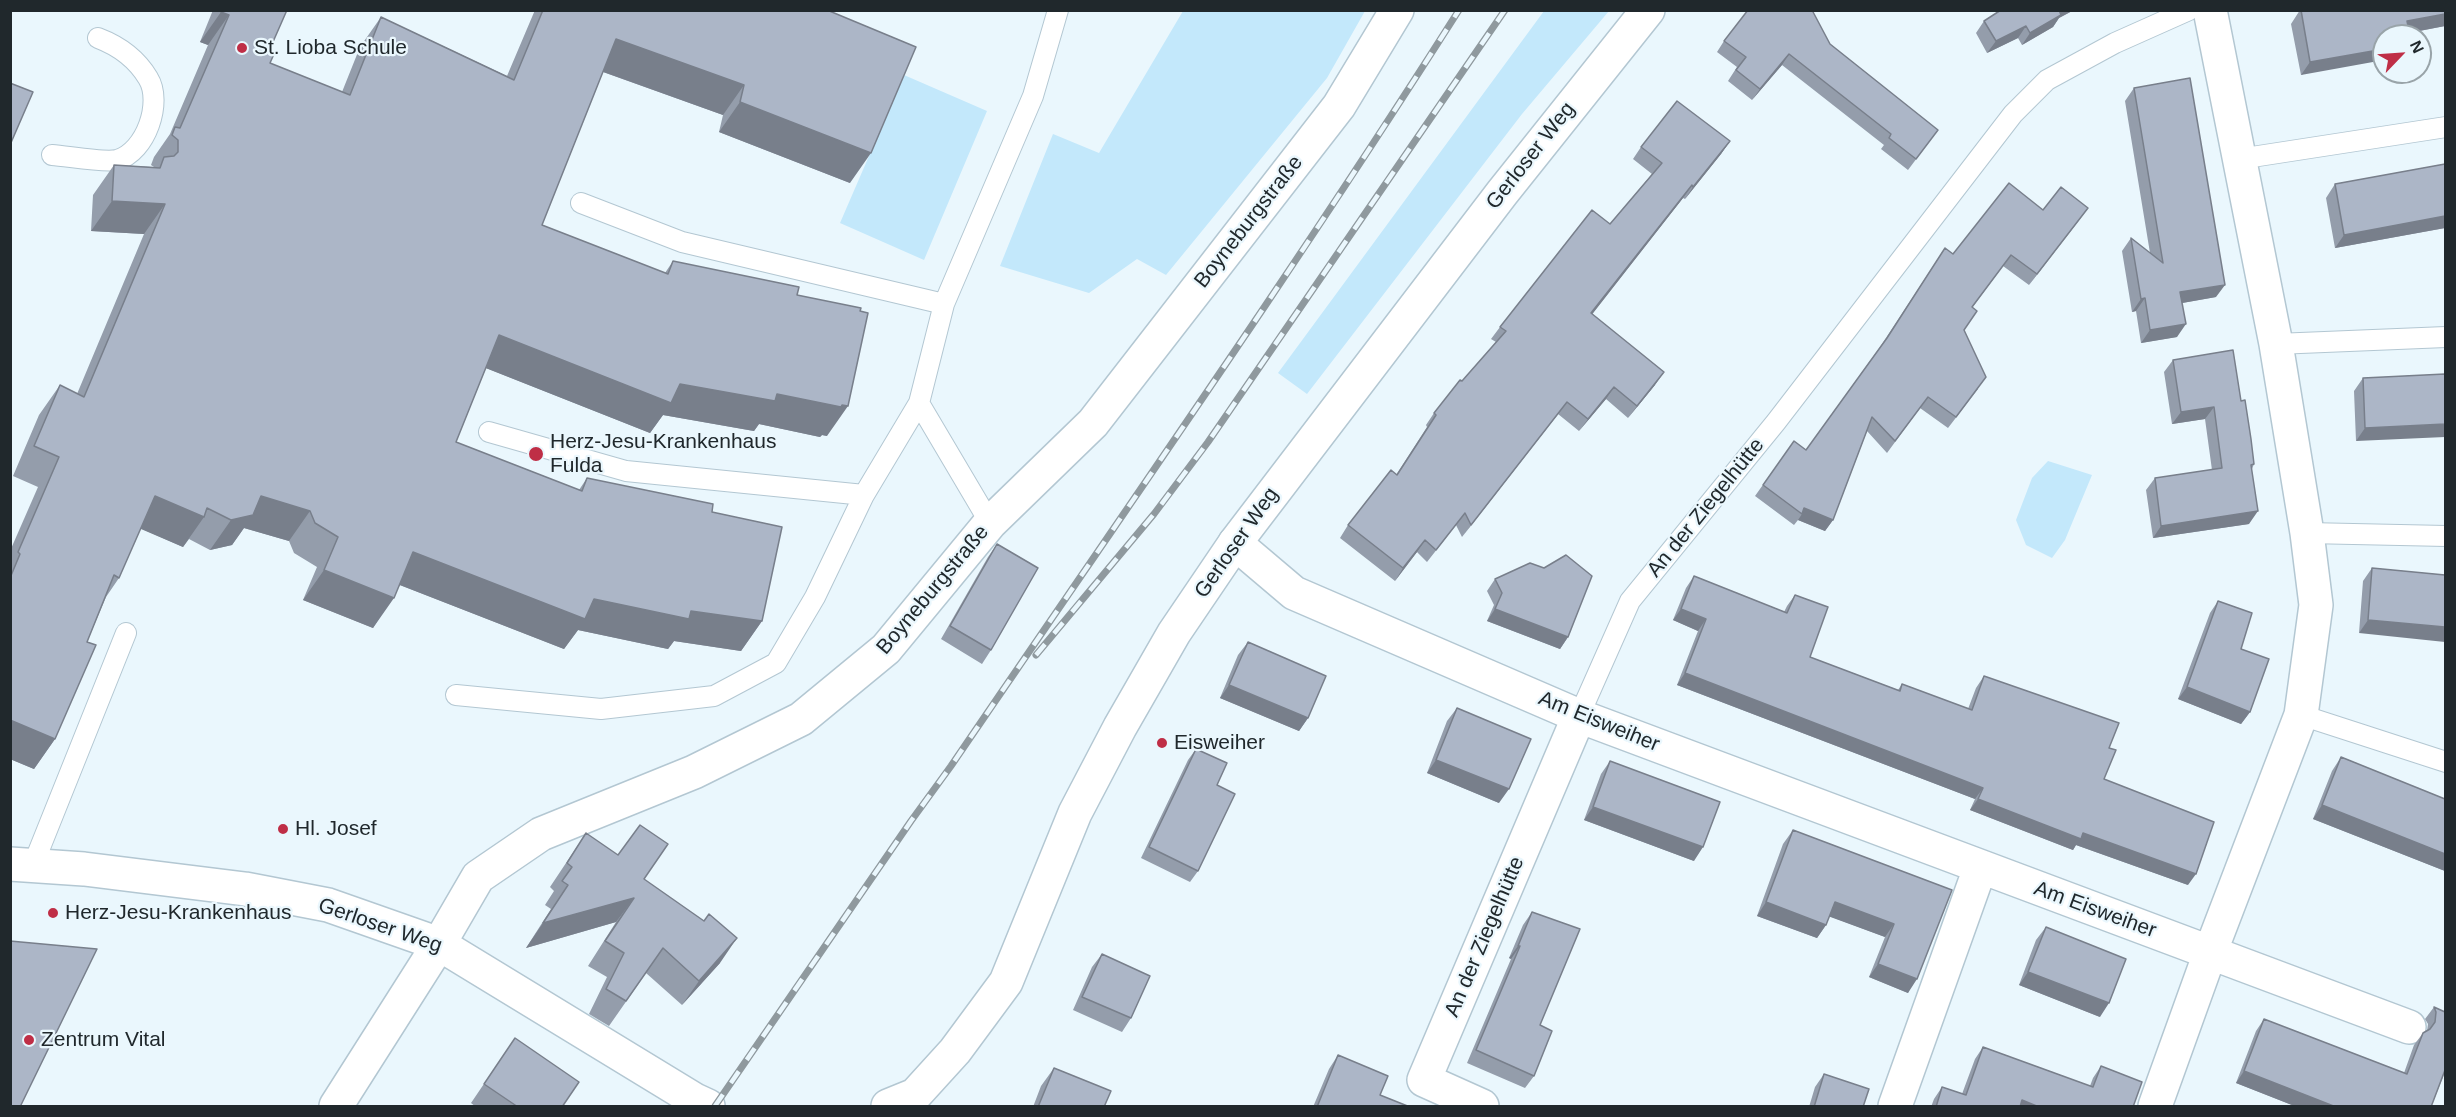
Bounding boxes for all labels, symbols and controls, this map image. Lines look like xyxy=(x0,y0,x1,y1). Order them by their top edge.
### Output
north arrow xyxy=(2372,24,2432,84)
place label: St. Lioba Schule xyxy=(254,35,407,61)
text: N xyxy=(2407,38,2427,56)
marker: St. Lioba Schule xyxy=(235,41,249,55)
street label: Gerloser Weg xyxy=(1481,97,1581,215)
street label: Boyneburgstraße xyxy=(1189,151,1309,293)
place label: Herz-Jesu-Krankenhaus Fulda xyxy=(550,429,776,479)
street label: An der Ziegelhütte xyxy=(1642,433,1770,583)
marker: Herz-Jesu-Krankenhaus Fulda xyxy=(527,445,545,463)
street label: Gerloser Weg xyxy=(1190,483,1284,603)
street label: Boyneburgstraße xyxy=(872,520,994,660)
street label: Am Eisweiher xyxy=(1535,686,1663,758)
place label: Eisweiher xyxy=(1174,730,1265,756)
marker: Eisweiher xyxy=(1155,736,1169,750)
place label: Hl. Josef xyxy=(295,816,377,842)
marker: Hl. Josef xyxy=(276,822,290,836)
street label: An der Ziegelhütte xyxy=(1440,853,1530,1021)
street label: Am Eisweiher xyxy=(2030,876,2160,944)
street label: Gerloser Weg xyxy=(315,893,445,959)
place label: Herz-Jesu-Krankenhaus xyxy=(65,900,291,926)
marker: Herz-Jesu-Krankenhaus xyxy=(46,906,60,920)
place label: Zentrum Vital xyxy=(41,1027,165,1053)
marker: Zentrum Vital xyxy=(22,1033,36,1047)

